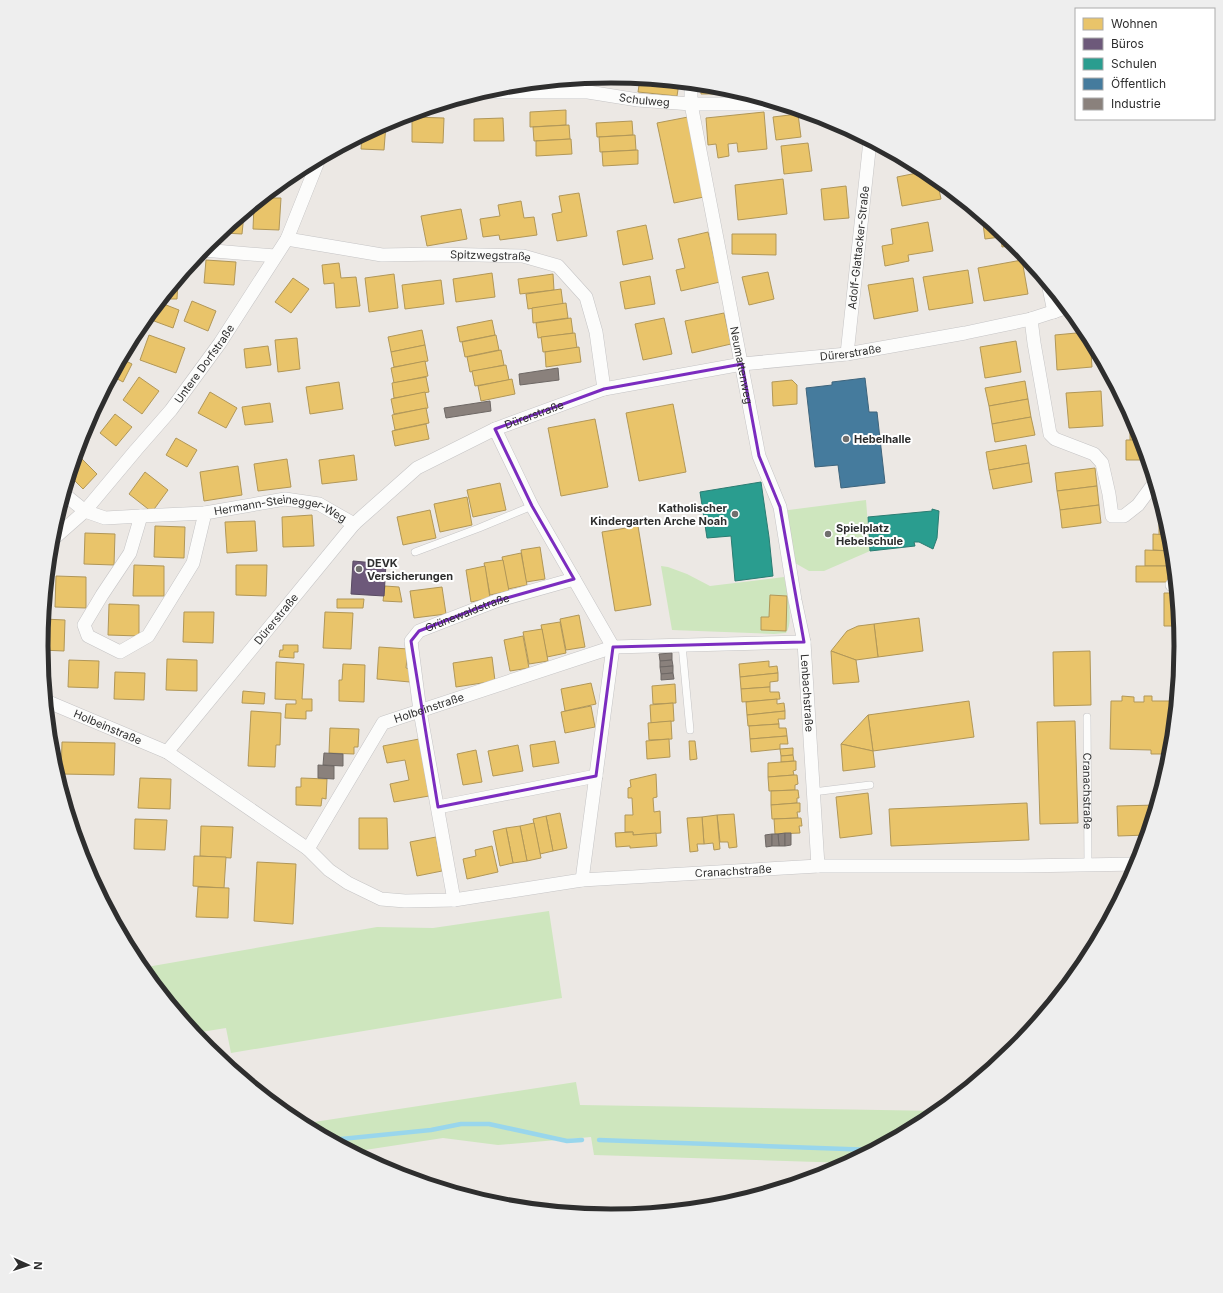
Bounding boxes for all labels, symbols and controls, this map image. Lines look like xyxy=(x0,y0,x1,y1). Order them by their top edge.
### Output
legend xyxy=(1075,8,1215,120)
text: Wohnen xyxy=(1111,16,1158,31)
text: Büros xyxy=(1111,36,1144,51)
text: Schulen xyxy=(1111,56,1157,71)
text: Öffentlich xyxy=(1111,76,1166,91)
street label: Schulweg xyxy=(618,90,670,109)
text: Industrie xyxy=(1111,96,1161,111)
street label: Adolf-Glattacker-Straße xyxy=(845,185,872,310)
street label: Spitzwegstraße xyxy=(450,247,533,265)
street label: Untere Dorfstraße xyxy=(171,322,237,406)
street label: Neumattenweg xyxy=(727,325,756,405)
street label: Dürerstraße xyxy=(819,341,882,364)
street label: Dürerstraße xyxy=(503,397,566,432)
place label: Hebelhalle xyxy=(854,432,911,446)
marker: Hebelhalle xyxy=(841,434,851,444)
street label: Hermann-Steinegger-Weg xyxy=(213,492,349,525)
place label: Katholischer Kindergarten Arche Noah xyxy=(590,501,728,528)
marker: Katholischer Kindergarten Arche Noah xyxy=(730,509,740,519)
place label: Spielplatz Hebelschule xyxy=(836,521,904,548)
marker: Spielplatz Hebelschule xyxy=(823,529,833,539)
place label: DEVK Versicherungen xyxy=(367,556,453,583)
marker: DEVK Versicherungen xyxy=(354,564,364,574)
street label: Dürerstraße xyxy=(251,591,301,647)
street label: Grünewaldstraße xyxy=(423,591,511,635)
street label: Lenbachstraße xyxy=(798,654,817,732)
street label: Holbeinstraße xyxy=(392,690,466,726)
street label: Holbeinstraße xyxy=(71,706,144,748)
street label: Cranachstraße xyxy=(1080,753,1095,829)
street label: Cranachstraße xyxy=(694,862,772,880)
north arrow xyxy=(8,1245,48,1285)
text: N xyxy=(31,1261,45,1270)

